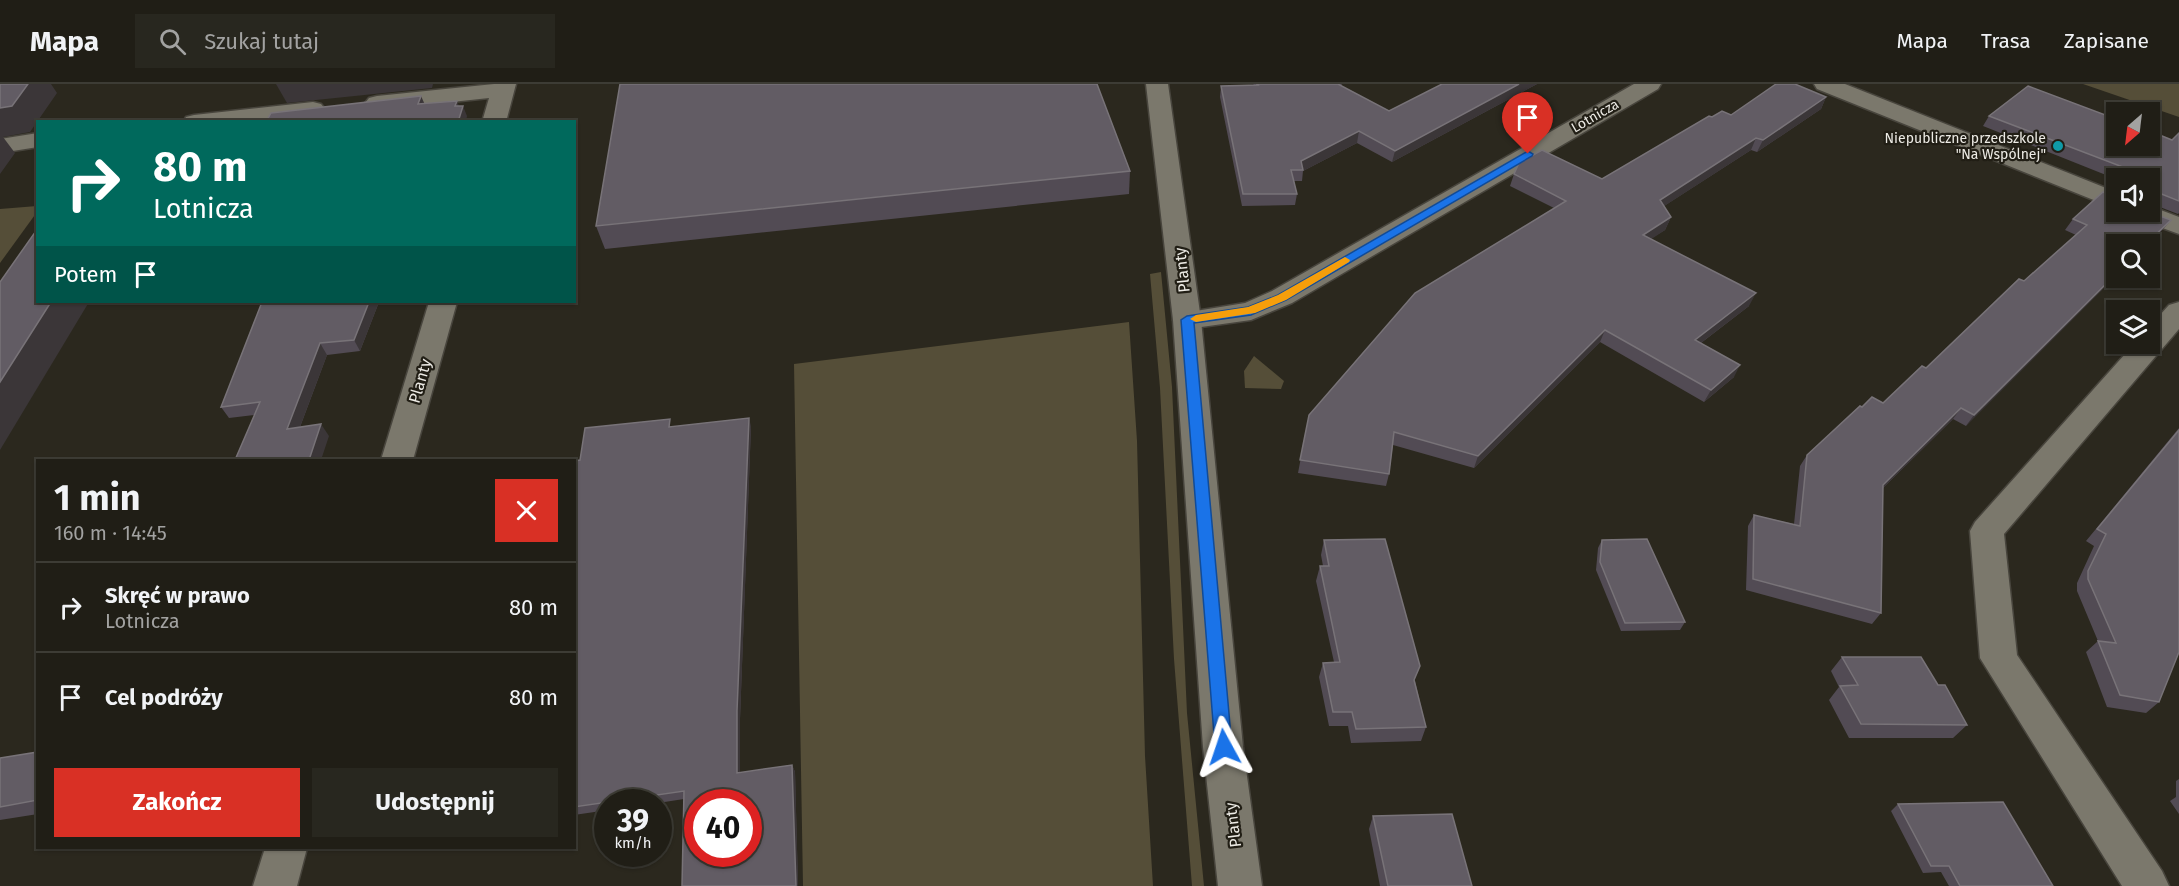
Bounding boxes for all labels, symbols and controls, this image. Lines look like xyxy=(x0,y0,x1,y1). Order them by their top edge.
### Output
search box xyxy=(135,14,555,68)
text: Mapa xyxy=(30,25,99,58)
icon: search xyxy=(156,25,189,58)
text: Szukaj tutaj xyxy=(204,28,319,55)
text: Mapa xyxy=(1896,28,1948,54)
text: Trasa xyxy=(1981,28,2031,54)
text: Zapisane xyxy=(2064,28,2149,54)
pin xyxy=(1502,92,1553,154)
street label: Lotnicza xyxy=(1568,96,1622,136)
icon: arrive xyxy=(1511,101,1544,134)
north arrow xyxy=(2106,102,2160,156)
map controls xyxy=(2106,102,2160,354)
place label: Niepubliczne przedszkole "Na Wspólnej" xyxy=(1885,130,2046,163)
marker: Niepubliczne przedszkole "Na Wspólnej" xyxy=(2051,139,2065,153)
text: 80 m xyxy=(153,142,247,192)
icon: right xyxy=(54,144,132,222)
button: sound xyxy=(2106,168,2160,222)
text: Lotnicza xyxy=(153,193,254,225)
button: search xyxy=(2106,234,2160,288)
street label: Planty xyxy=(1170,246,1194,294)
icon: arrive xyxy=(129,258,162,291)
text: Potem xyxy=(54,261,117,288)
button: layers xyxy=(2106,300,2160,354)
street label: Planty xyxy=(405,356,435,405)
text: 1 min xyxy=(54,476,141,520)
button: close xyxy=(495,479,558,542)
text: 160 m · 14:45 xyxy=(54,521,167,545)
text: Skręć w prawo xyxy=(105,582,250,609)
icon: right xyxy=(54,591,87,624)
text: 80 m xyxy=(509,594,558,621)
text: Lotnicza xyxy=(105,609,180,633)
icon: arrive xyxy=(54,681,87,714)
text: Cel podróży xyxy=(105,684,223,711)
text: 80 m xyxy=(509,684,558,711)
position arrow xyxy=(1192,715,1256,779)
button: Zakończ xyxy=(54,768,300,837)
button: Udostępnij xyxy=(312,768,558,837)
speed limit sign: 40 xyxy=(684,789,762,867)
street label: Planty xyxy=(1221,801,1245,849)
text: 39 xyxy=(617,803,649,839)
text: km/h xyxy=(614,834,652,852)

